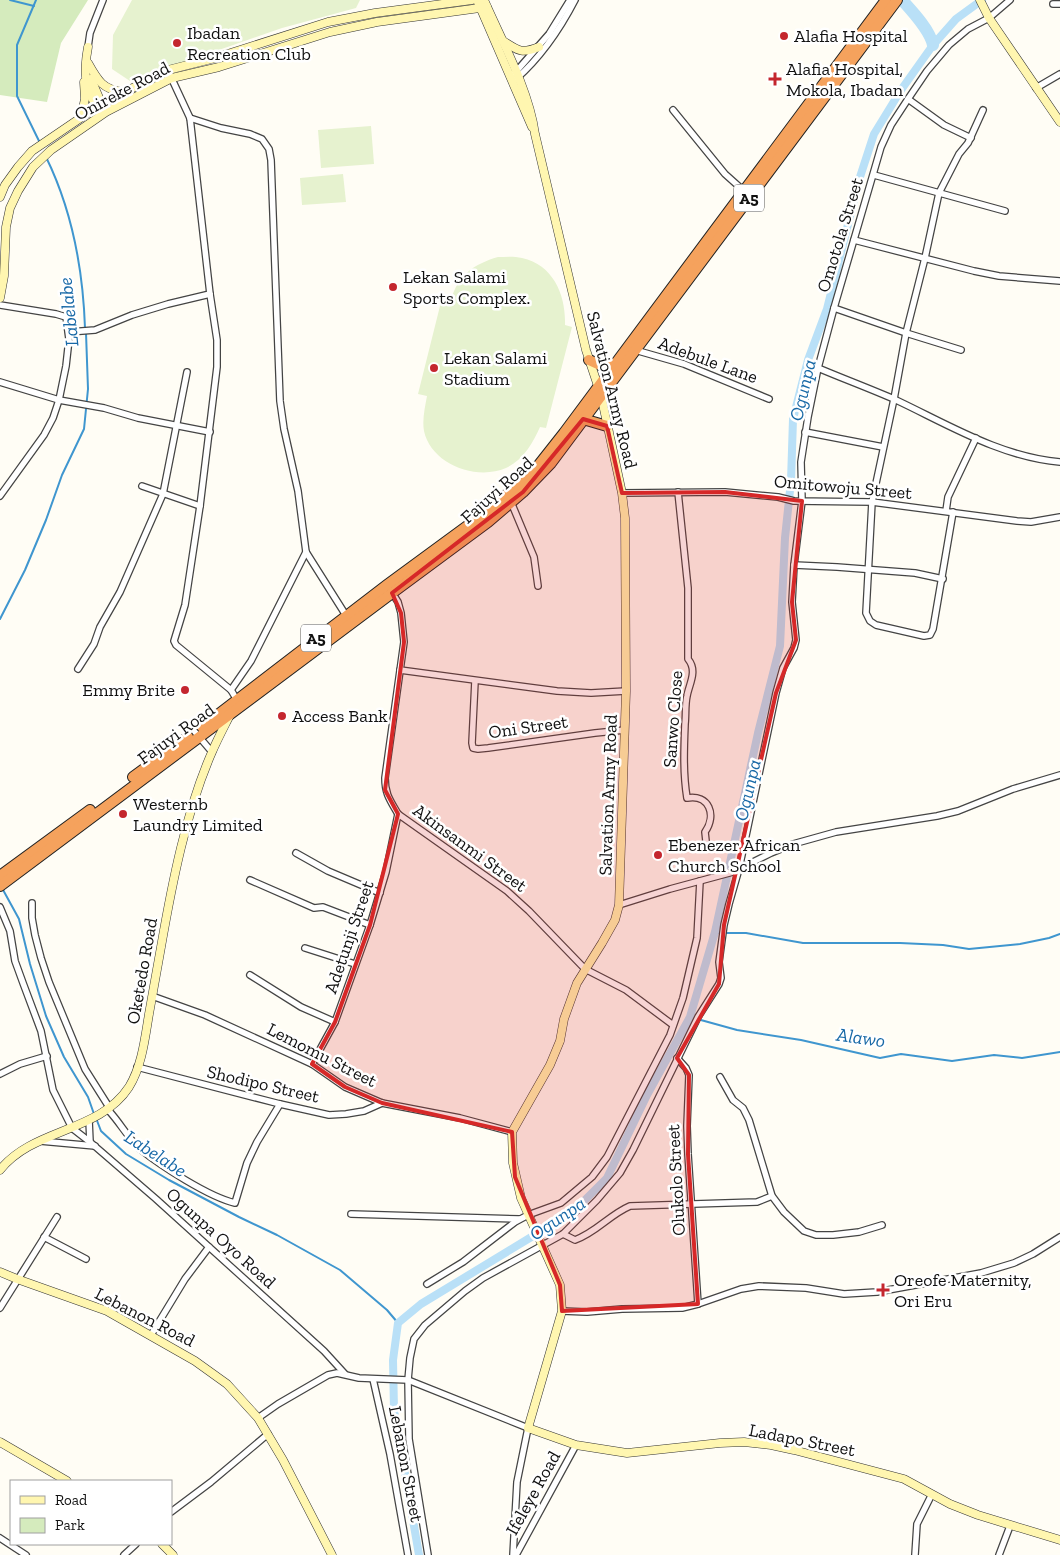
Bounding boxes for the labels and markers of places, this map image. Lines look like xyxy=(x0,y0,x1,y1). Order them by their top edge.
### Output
place label: Ibadan Recreation Club xyxy=(187,22,311,65)
place label: Alafia Hospital xyxy=(794,25,908,47)
marker: Alafia Hospital xyxy=(778,30,790,42)
marker: Ibadan Recreation Club xyxy=(171,37,183,49)
place label: Alafia Hospital, Mokola, Ibadan xyxy=(786,58,904,101)
marker: Alafia Hospital, Mokola, Ibadan xyxy=(768,72,782,86)
place label: Lekan Salami Sports Complex. xyxy=(403,266,530,309)
marker: Lekan Salami Sports Complex. xyxy=(387,281,399,293)
place label: Lekan Salami Stadium xyxy=(444,347,547,390)
marker: Lekan Salami Stadium xyxy=(428,362,440,374)
place label: Emmy Brite xyxy=(82,679,175,701)
marker: Emmy Brite xyxy=(179,684,191,696)
place label: Access Bank xyxy=(292,705,388,727)
marker: Access Bank xyxy=(276,710,288,722)
place label: Westernb Laundry Limited xyxy=(133,793,263,836)
marker: Westernb Laundry Limited xyxy=(117,808,129,820)
place label: Ebenezer African Church School xyxy=(668,834,801,877)
marker: Ebenezer African Church School xyxy=(652,849,664,861)
place label: Oreofe Maternity, Ori Eru xyxy=(894,1269,1032,1312)
marker: Oreofe Maternity, Ori Eru xyxy=(876,1283,890,1297)

